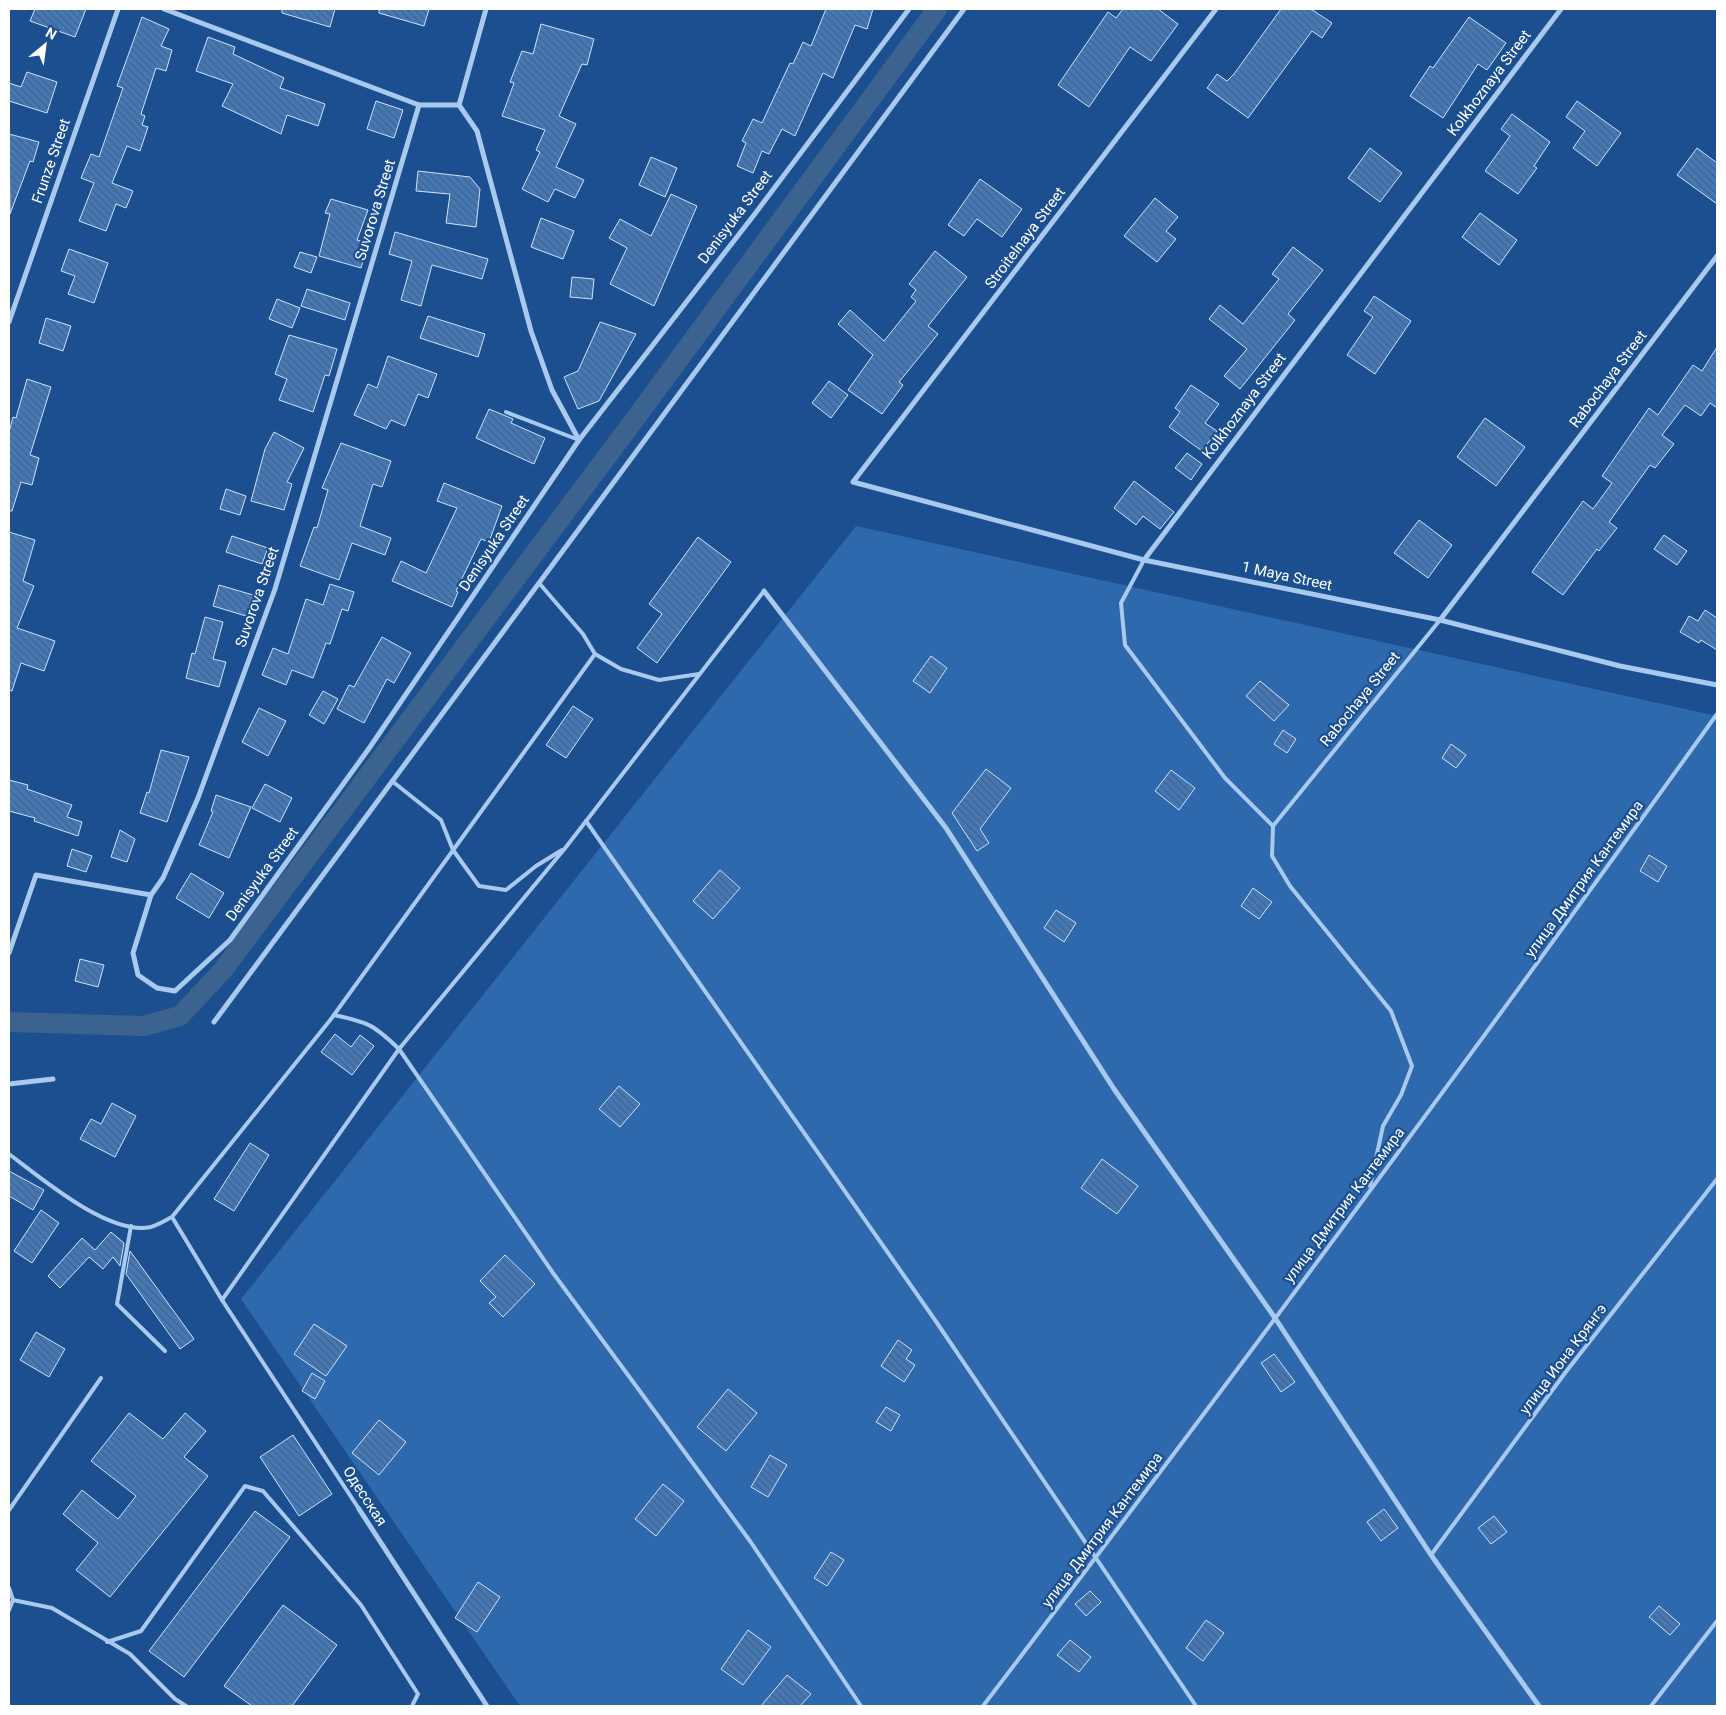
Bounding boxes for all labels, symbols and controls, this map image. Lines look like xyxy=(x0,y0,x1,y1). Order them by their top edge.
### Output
north arrow xyxy=(20,20,70,70)
text: N xyxy=(43,24,60,43)
street label: Kolkhoznaya Street xyxy=(1443,26,1535,140)
street label: Frunze Street xyxy=(28,116,74,206)
street label: Suvorova Street xyxy=(351,157,399,263)
street label: Denisyuka Street xyxy=(694,167,776,267)
street label: Stroitelnaya Street xyxy=(981,184,1069,292)
street label: Rabochaya Street xyxy=(1566,327,1650,431)
street label: Kolkhoznaya Street xyxy=(1198,349,1290,463)
street label: Denisyuka Street xyxy=(455,492,533,594)
street label: Suvorova Street xyxy=(231,544,283,650)
street label: 1 Maya Street xyxy=(1240,558,1334,594)
street label: Rabochaya Street xyxy=(1316,648,1404,750)
street label: улица Дмитрия Кантемира xyxy=(1521,797,1647,961)
street label: Denisyuka Street xyxy=(222,823,302,925)
street label: улица Дмитрия Кантемира xyxy=(1280,1124,1408,1286)
street label: улица Иона Крянгэ xyxy=(1516,1300,1610,1418)
street label: улица Дмитрия Кантемира xyxy=(1038,1449,1166,1611)
street label: Одесская xyxy=(339,1463,391,1529)

